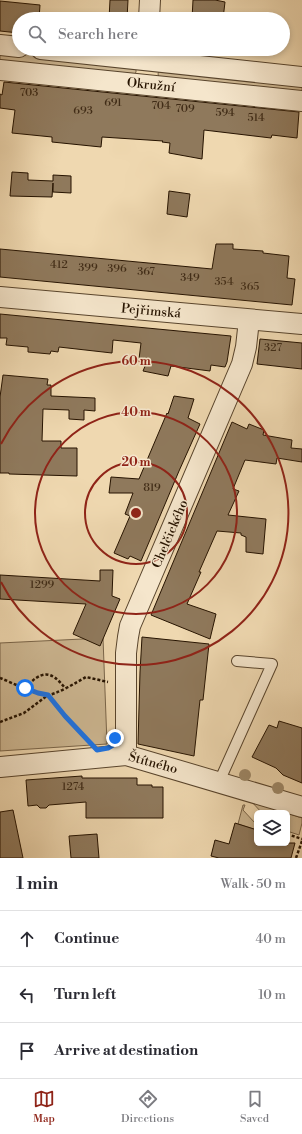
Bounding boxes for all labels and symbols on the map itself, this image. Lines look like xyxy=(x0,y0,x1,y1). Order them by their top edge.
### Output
street label: Okružní xyxy=(126,75,177,96)
house number: 703 xyxy=(20,86,38,100)
house number: 691 xyxy=(104,96,122,110)
house number: 704 xyxy=(151,99,171,113)
house number: 709 xyxy=(175,102,195,116)
house number: 693 xyxy=(73,104,93,118)
house number: 594 xyxy=(215,106,235,120)
house number: 514 xyxy=(248,111,265,125)
house number: 412 xyxy=(50,258,68,272)
house number: 399 xyxy=(78,261,98,275)
house number: 396 xyxy=(107,262,127,276)
house number: 367 xyxy=(137,265,155,279)
house number: 349 xyxy=(180,271,200,285)
house number: 354 xyxy=(215,275,234,289)
house number: 365 xyxy=(241,280,259,294)
street label: Pejřimská xyxy=(120,300,182,322)
house number: 327 xyxy=(264,341,282,355)
text: 60 m xyxy=(121,354,151,369)
text: 40 m xyxy=(121,405,151,420)
text: 20 m xyxy=(121,455,151,470)
house number: 819 xyxy=(143,481,161,495)
street label: Chelčického xyxy=(148,497,192,571)
centre of rings xyxy=(129,506,143,520)
house number: 1299 xyxy=(30,578,55,592)
route start xyxy=(16,679,34,697)
route end xyxy=(106,729,124,747)
street label: Štítného xyxy=(127,748,180,777)
house number: 1274 xyxy=(62,780,85,794)

